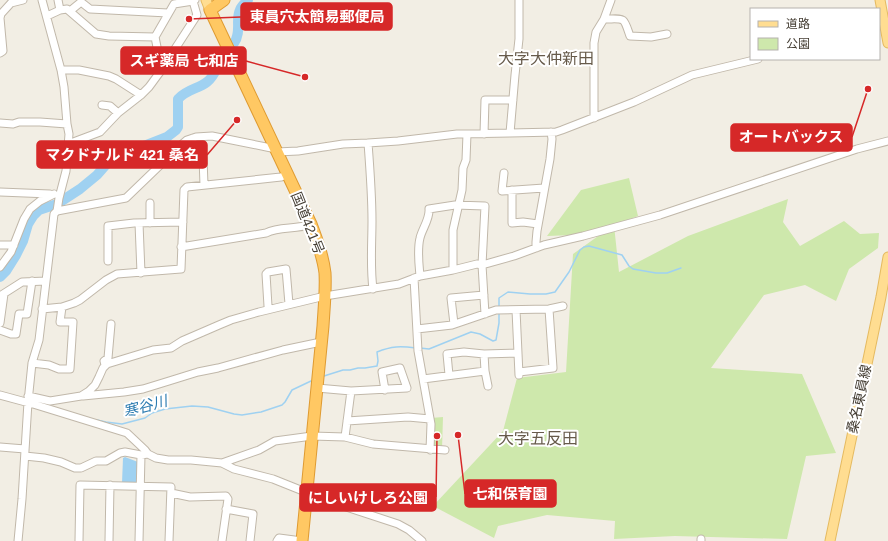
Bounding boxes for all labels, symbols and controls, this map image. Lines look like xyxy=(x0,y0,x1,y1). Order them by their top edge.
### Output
callout: 東員穴太簡易郵便局 xyxy=(241,3,392,30)
text: 東員穴太簡易郵便局 xyxy=(249,8,385,25)
legend xyxy=(750,8,880,60)
text: 道路 xyxy=(786,17,810,31)
text: 公園 xyxy=(786,37,810,51)
callout: スギ薬局 七和店 xyxy=(121,47,246,74)
district label: 大字大仲新田 xyxy=(498,50,594,67)
text: スギ薬局 七和店 xyxy=(129,52,239,69)
callout: オートバックス xyxy=(731,124,852,151)
text: オートバックス xyxy=(739,128,843,145)
callout: マクドナルド 421 桑名 xyxy=(37,141,207,168)
text: マクドナルド 421 桑名 xyxy=(45,146,199,163)
street label: 国道421号 xyxy=(288,190,328,256)
street label: 桑名東員線 xyxy=(844,363,874,435)
water label: 寒谷川 xyxy=(121,391,171,420)
district label: 大字五反田 xyxy=(498,430,578,447)
callout: 七和保育園 xyxy=(465,480,556,507)
callout: にしいけしろ公園 xyxy=(300,484,436,511)
text: 七和保育園 xyxy=(472,485,548,502)
text: にしいけしろ公園 xyxy=(308,489,428,506)

